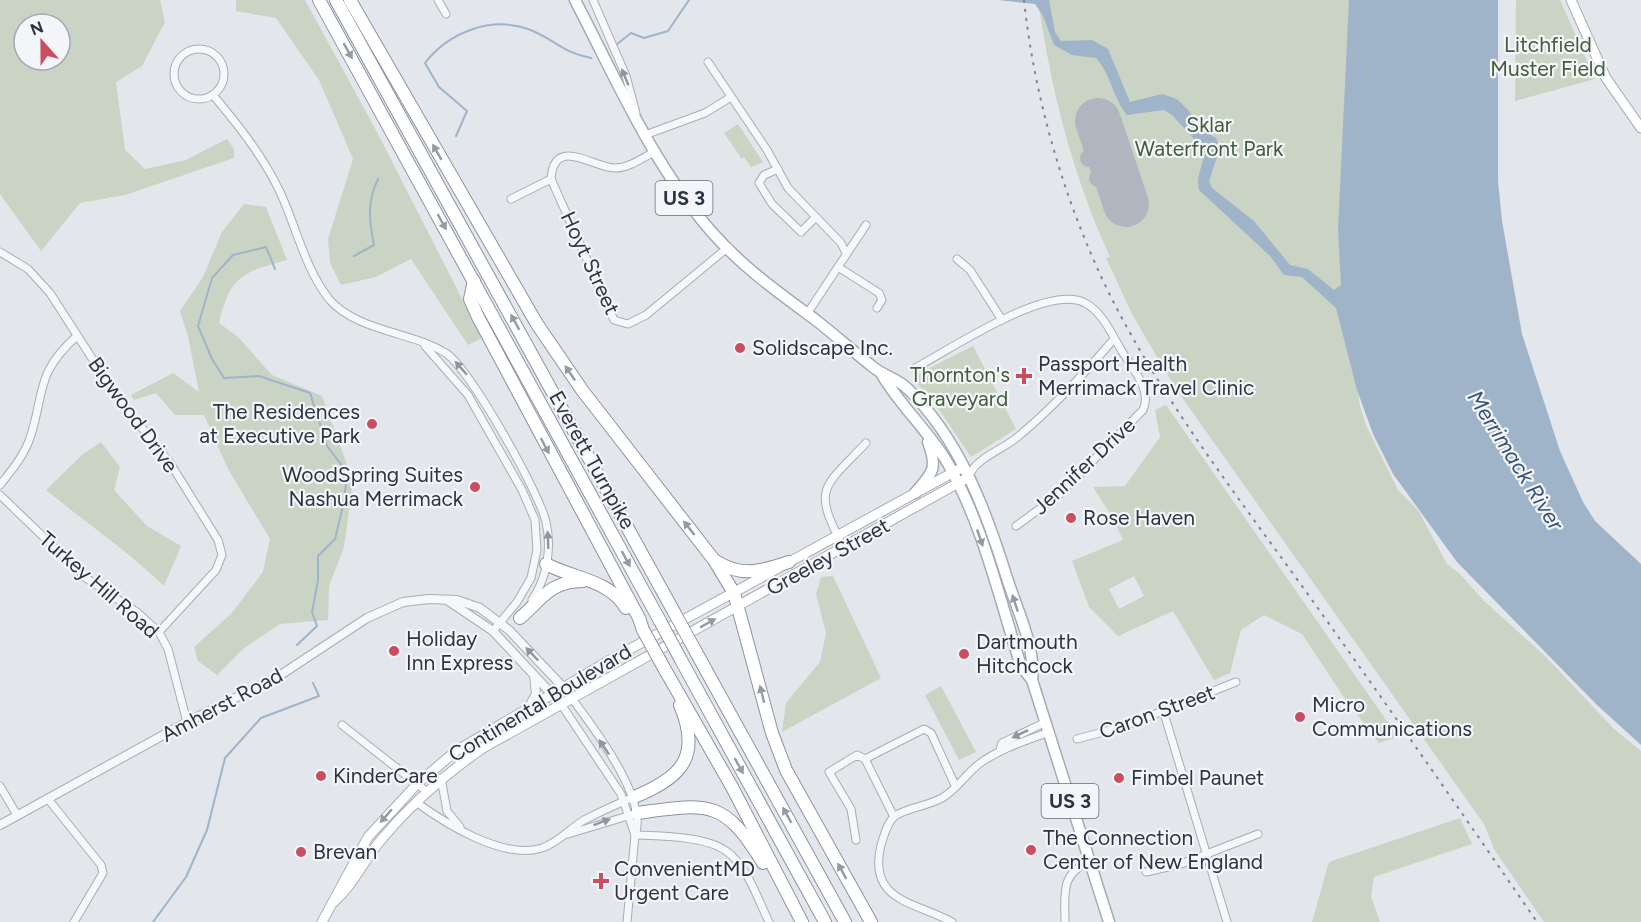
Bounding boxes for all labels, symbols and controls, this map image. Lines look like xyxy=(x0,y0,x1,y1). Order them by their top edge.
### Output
north arrow xyxy=(12,12,72,72)
text: N xyxy=(28,17,46,40)
park label: Litchfield Muster Field xyxy=(1490,32,1606,81)
one-way arrow xyxy=(343,43,353,60)
one-way arrow xyxy=(621,68,630,85)
park label: Sklar Waterfront Park xyxy=(1135,112,1284,161)
one-way arrow xyxy=(432,143,442,160)
road number: US 3 xyxy=(656,181,712,215)
street label: Hoyt Street xyxy=(556,207,625,318)
one-way arrow xyxy=(437,214,447,231)
one-way arrow xyxy=(510,313,520,330)
place label: Solidscape Inc. xyxy=(752,335,893,360)
marker: Solidscape Inc. xyxy=(733,341,747,355)
place label: Passport Health Merrimack Travel Clinic xyxy=(1038,351,1254,400)
street label: Bigwood Drive xyxy=(83,352,184,477)
one-way arrow xyxy=(455,361,468,376)
park label: Thornton's Graveyard xyxy=(910,362,1010,411)
one-way arrow xyxy=(565,365,576,381)
marker: Passport Health Merrimack Travel Clinic xyxy=(1015,367,1033,385)
water label: Merrimack River xyxy=(1462,385,1570,537)
street label: Everett Turnpike xyxy=(544,386,641,533)
place label: The Residences at Executive Park xyxy=(199,399,361,448)
street label: Jennifer Drive xyxy=(1027,412,1140,519)
marker: The Residences at Executive Park xyxy=(365,417,379,431)
one-way arrow xyxy=(540,438,550,455)
place label: WoodSpring Suites Nashua Merrimack xyxy=(282,462,464,511)
marker: WoodSpring Suites Nashua Merrimack xyxy=(468,480,482,494)
place label: Rose Haven xyxy=(1083,505,1195,530)
marker: Rose Haven xyxy=(1064,511,1078,525)
street label: Greeley Street xyxy=(762,512,894,601)
one-way arrow xyxy=(683,520,695,535)
street label: Turkey Hill Road xyxy=(34,526,164,643)
one-way arrow xyxy=(975,530,985,548)
one-way arrow xyxy=(543,531,552,550)
one-way arrow xyxy=(621,550,631,567)
one-way arrow xyxy=(1010,594,1020,612)
one-way arrow xyxy=(700,618,717,628)
place label: Holiday Inn Express xyxy=(406,626,513,675)
place label: Dartmouth Hitchcock xyxy=(976,629,1078,678)
street label: Continental Boulevard xyxy=(444,638,636,767)
marker: Holiday Inn Express xyxy=(387,644,401,658)
marker: Dartmouth Hitchcock xyxy=(957,647,971,661)
one-way arrow xyxy=(526,648,540,662)
street label: Amherst Road xyxy=(157,662,287,747)
street label: Caron Street xyxy=(1096,679,1218,744)
one-way arrow xyxy=(757,685,767,704)
place label: Micro Communications xyxy=(1312,692,1472,741)
marker: Micro Communications xyxy=(1293,710,1307,724)
one-way arrow xyxy=(1012,729,1029,738)
one-way arrow xyxy=(598,739,610,755)
one-way arrow xyxy=(734,758,744,775)
place label: KinderCare xyxy=(333,763,438,788)
place label: Fimbel Paunet xyxy=(1131,765,1264,790)
marker: KinderCare xyxy=(314,769,328,783)
marker: Fimbel Paunet xyxy=(1112,771,1126,785)
road number: US 3 xyxy=(1042,784,1098,818)
one-way arrow xyxy=(782,807,792,824)
one-way arrow xyxy=(380,808,393,823)
one-way arrow xyxy=(593,817,611,827)
place label: The Connection Center of New England xyxy=(1043,825,1263,874)
place label: Brevan xyxy=(313,839,377,864)
marker: The Connection Center of New England xyxy=(1024,843,1038,857)
marker: Brevan xyxy=(294,845,308,859)
place label: ConvenientMD Urgent Care xyxy=(614,856,755,905)
one-way arrow xyxy=(837,863,848,879)
marker: ConvenientMD Urgent Care xyxy=(592,872,610,890)

